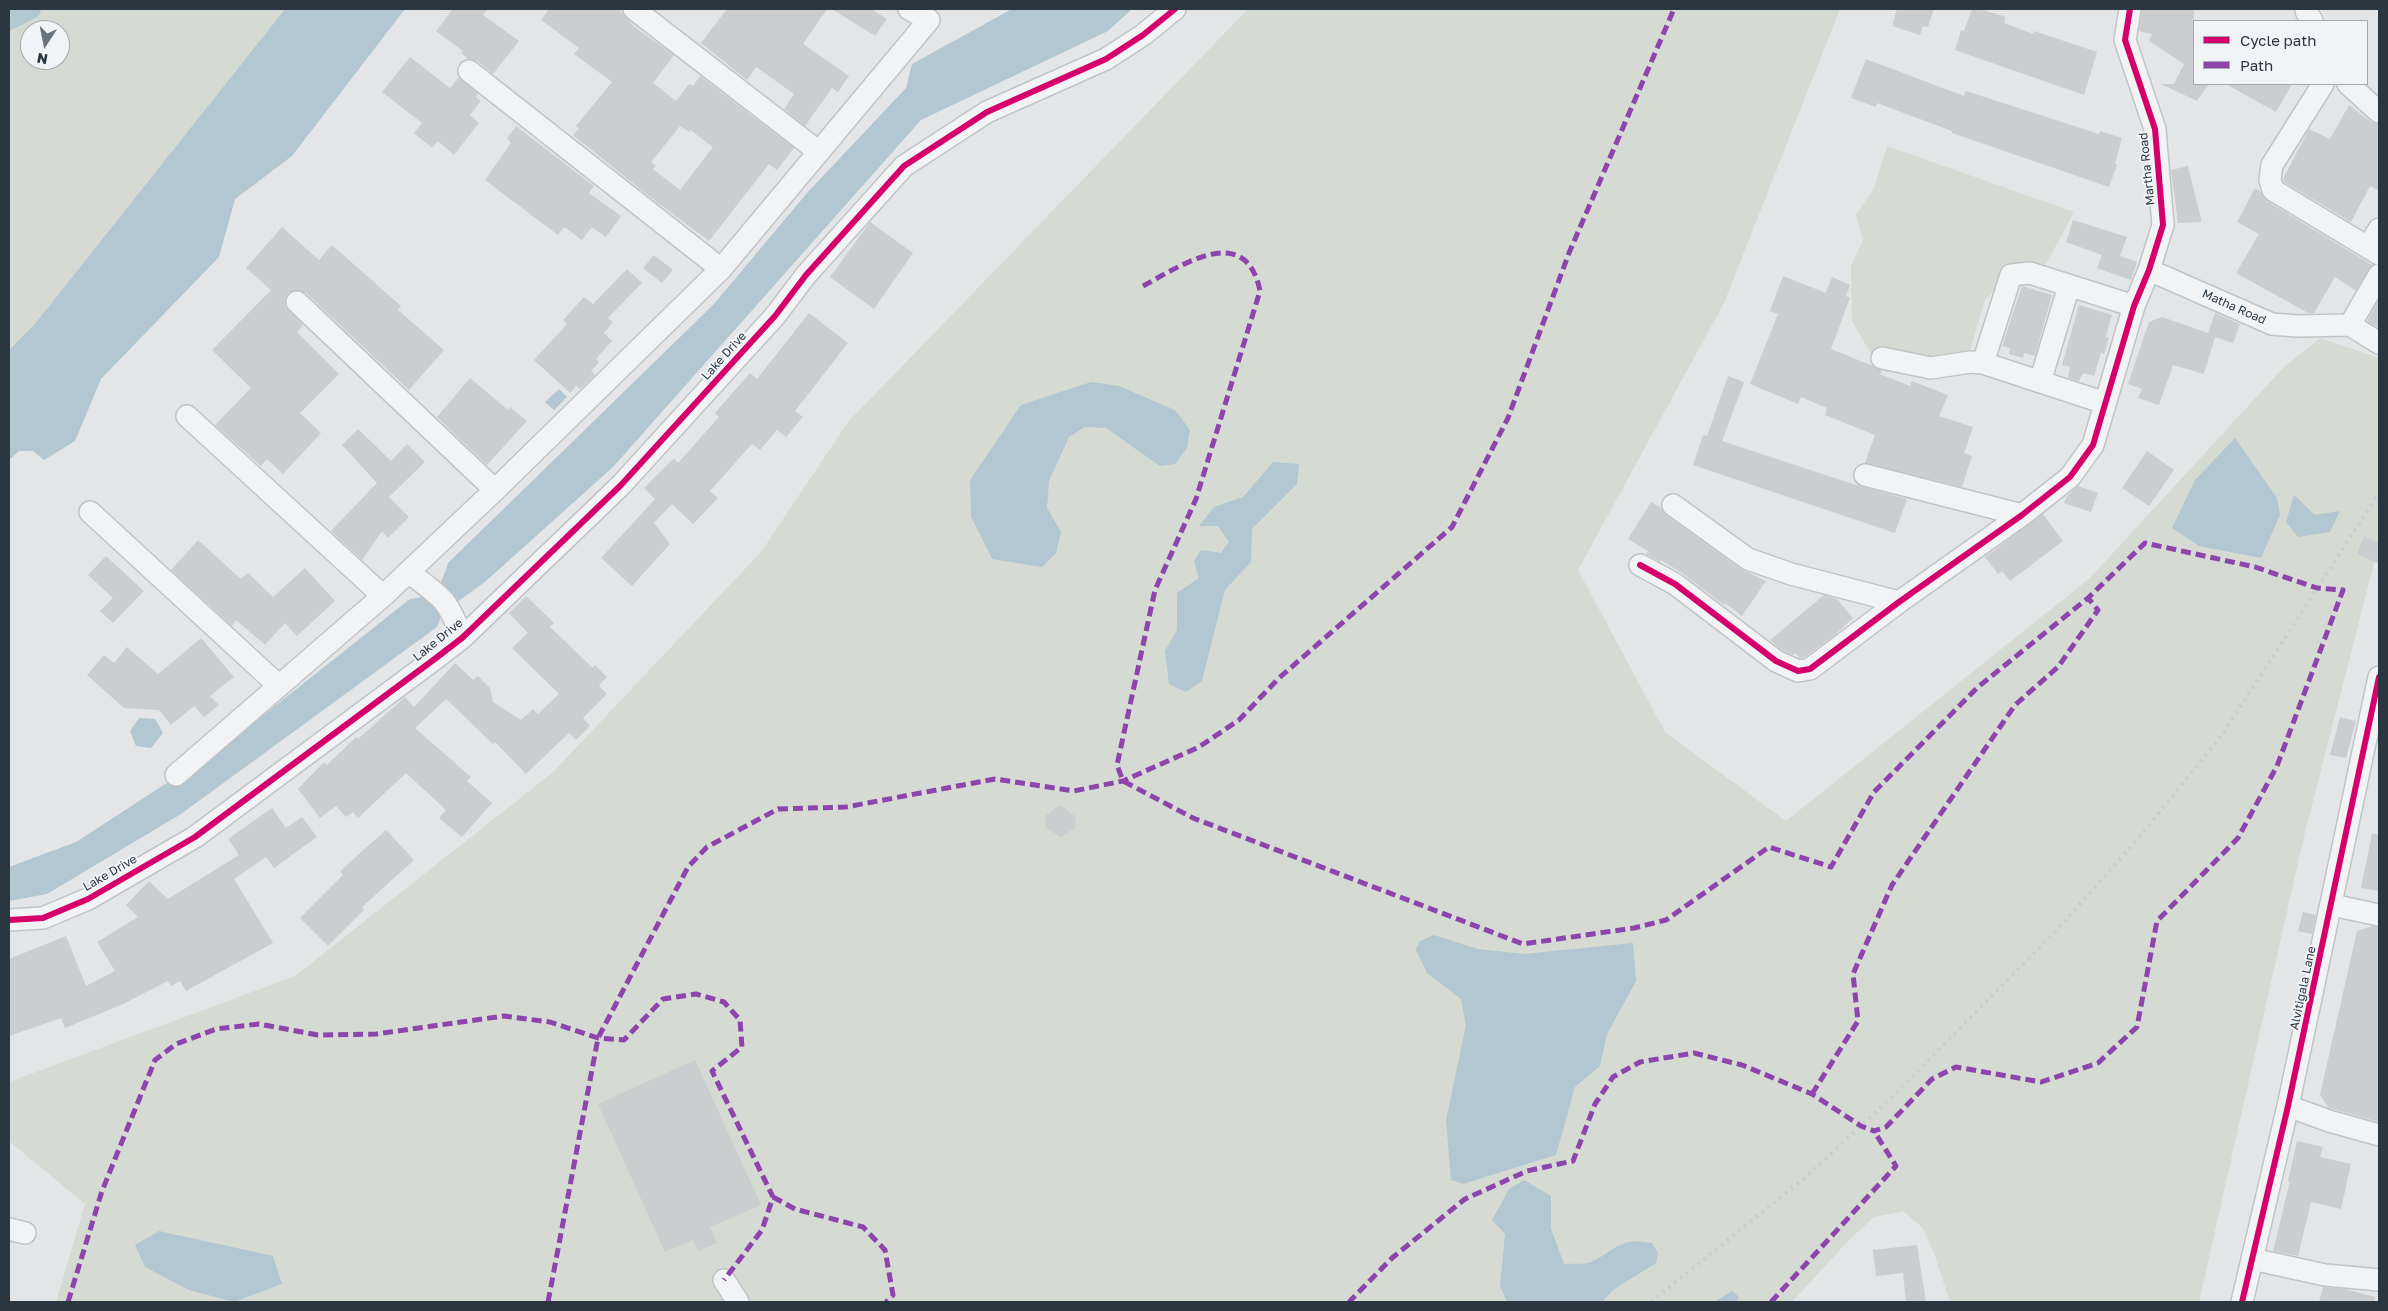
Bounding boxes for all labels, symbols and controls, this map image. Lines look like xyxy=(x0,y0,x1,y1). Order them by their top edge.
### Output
north arrow xyxy=(20,20,70,70)
legend xyxy=(2193,20,2368,85)
text: Cycle path xyxy=(2240,31,2316,49)
text: N xyxy=(35,50,49,69)
text: Path xyxy=(2240,56,2273,74)
street label: Martha Road xyxy=(2136,132,2158,206)
street label: Matha Road xyxy=(2200,287,2268,327)
street label: Lake Drive xyxy=(699,329,749,383)
street label: Lake Drive xyxy=(410,616,466,664)
street label: Lake Drive xyxy=(80,852,140,894)
street label: Alvitigala Lane xyxy=(2287,945,2319,1031)

